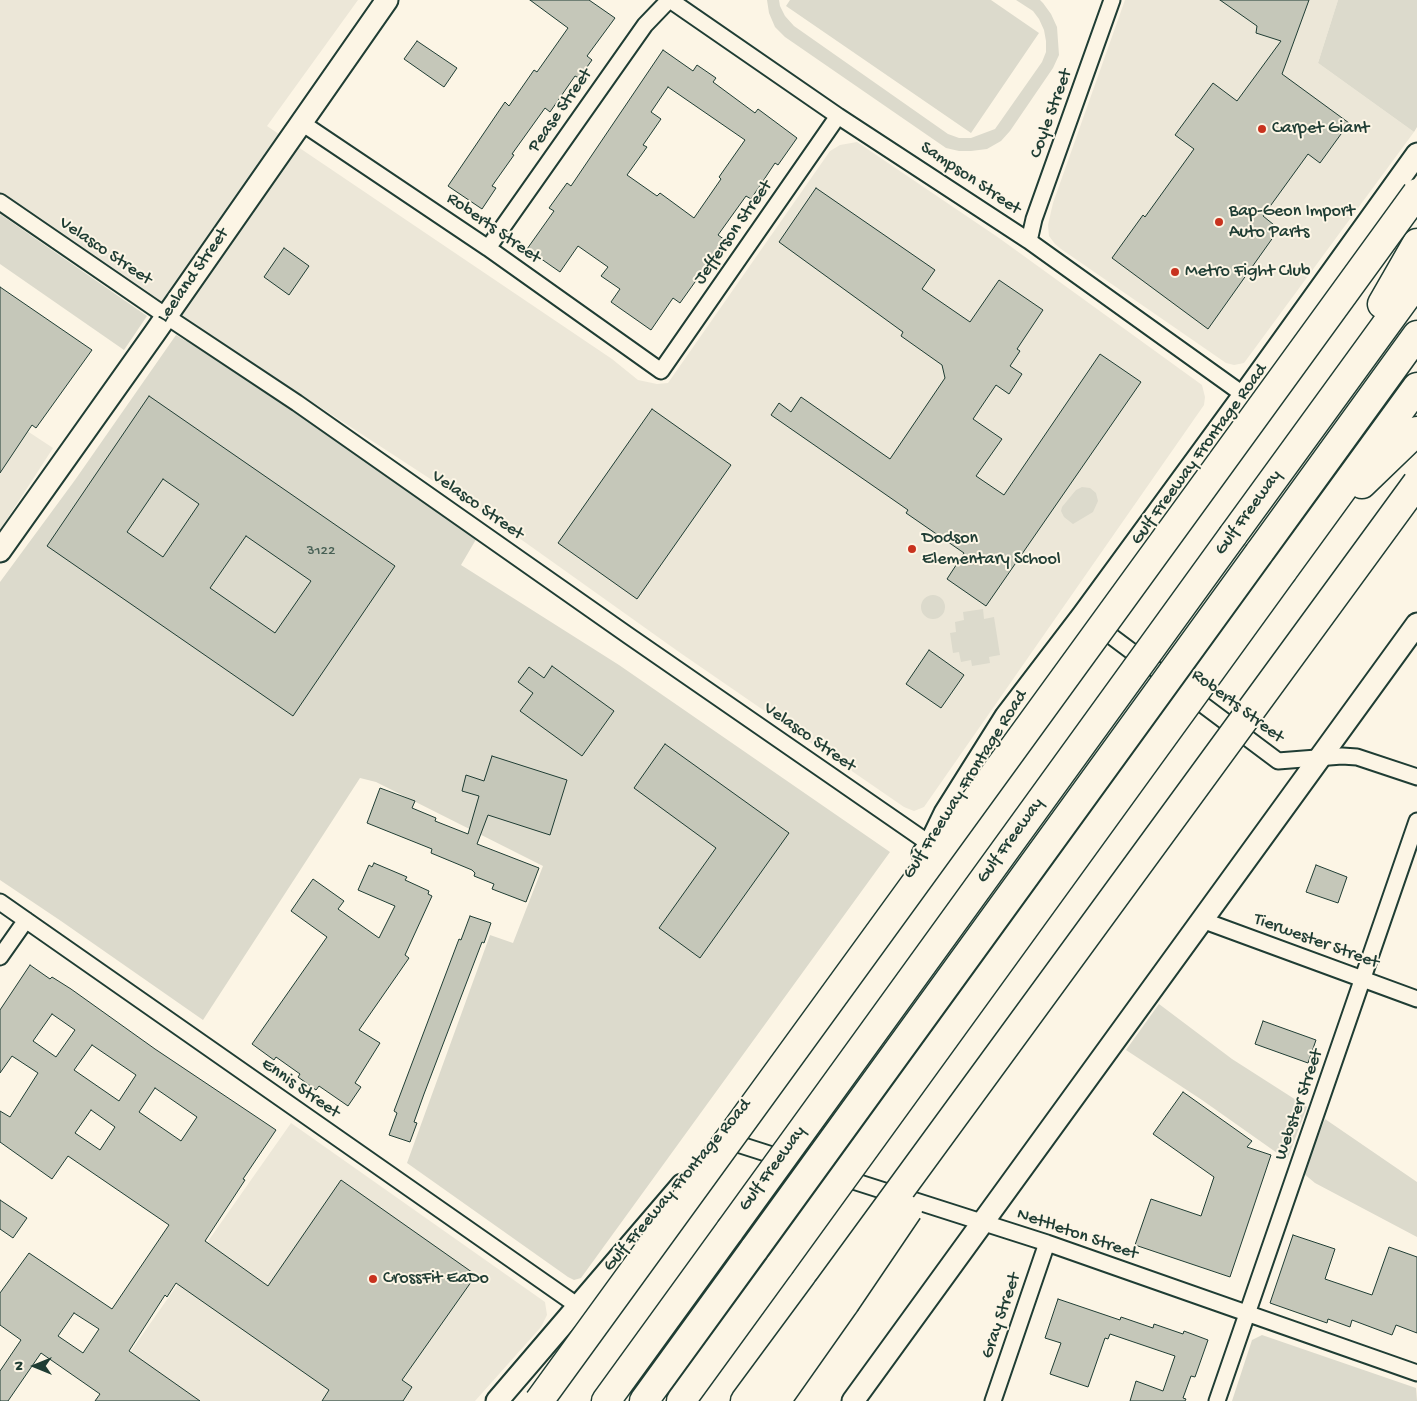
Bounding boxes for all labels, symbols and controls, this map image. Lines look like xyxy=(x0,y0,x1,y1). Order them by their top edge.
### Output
street label: Pease Street xyxy=(524,65,598,157)
street label: Coyle Street xyxy=(1026,66,1078,162)
place label: Carpet Giant xyxy=(1272,118,1369,140)
marker: Carpet Giant xyxy=(1256,123,1268,135)
street label: Sampson Street xyxy=(916,137,1024,221)
street label: Jefferson Street xyxy=(690,177,778,289)
street label: Roberts Street xyxy=(442,189,544,269)
place label: Bap-Geon Import Auto Parts xyxy=(1229,201,1355,243)
street label: Velasco Street xyxy=(54,213,156,291)
marker: Bap-Geon Import Auto Parts xyxy=(1213,216,1225,228)
street label: Leeland Street xyxy=(153,225,235,327)
place label: Metro Fight Club xyxy=(1185,261,1310,283)
marker: Metro Fight Club xyxy=(1169,266,1181,278)
street label: Gulf Freeway Frontage Road xyxy=(1127,360,1273,550)
street label: Velasco Street xyxy=(427,466,527,546)
street label: Gulf Freeway xyxy=(1211,466,1287,560)
place label: Dodson Elementary School xyxy=(922,528,1061,570)
house number: 3122 xyxy=(307,543,335,561)
marker: Dodson Elementary School xyxy=(906,543,918,555)
street label: Roberts Street xyxy=(1187,665,1287,749)
street label: Gulf Freeway Frontage Road xyxy=(899,687,1033,883)
street label: Velasco Street xyxy=(759,698,859,778)
street label: Gulf Freeway xyxy=(973,794,1049,888)
street label: Tierwester Street xyxy=(1250,909,1382,975)
street label: Webster Street xyxy=(1271,1047,1329,1163)
street label: Ennis Street xyxy=(256,1054,344,1124)
street label: Gulf Freeway Frontage Road xyxy=(599,1095,757,1277)
street label: Gulf Freeway xyxy=(735,1122,811,1216)
street label: Nettleton Street xyxy=(1014,1204,1140,1266)
place label: CrossFit EaDo xyxy=(383,1268,489,1290)
street label: Gray Street xyxy=(977,1270,1027,1362)
marker: CrossFit EaDo xyxy=(367,1273,379,1285)
north arrow xyxy=(10,1341,60,1391)
text: N xyxy=(11,1361,28,1371)

